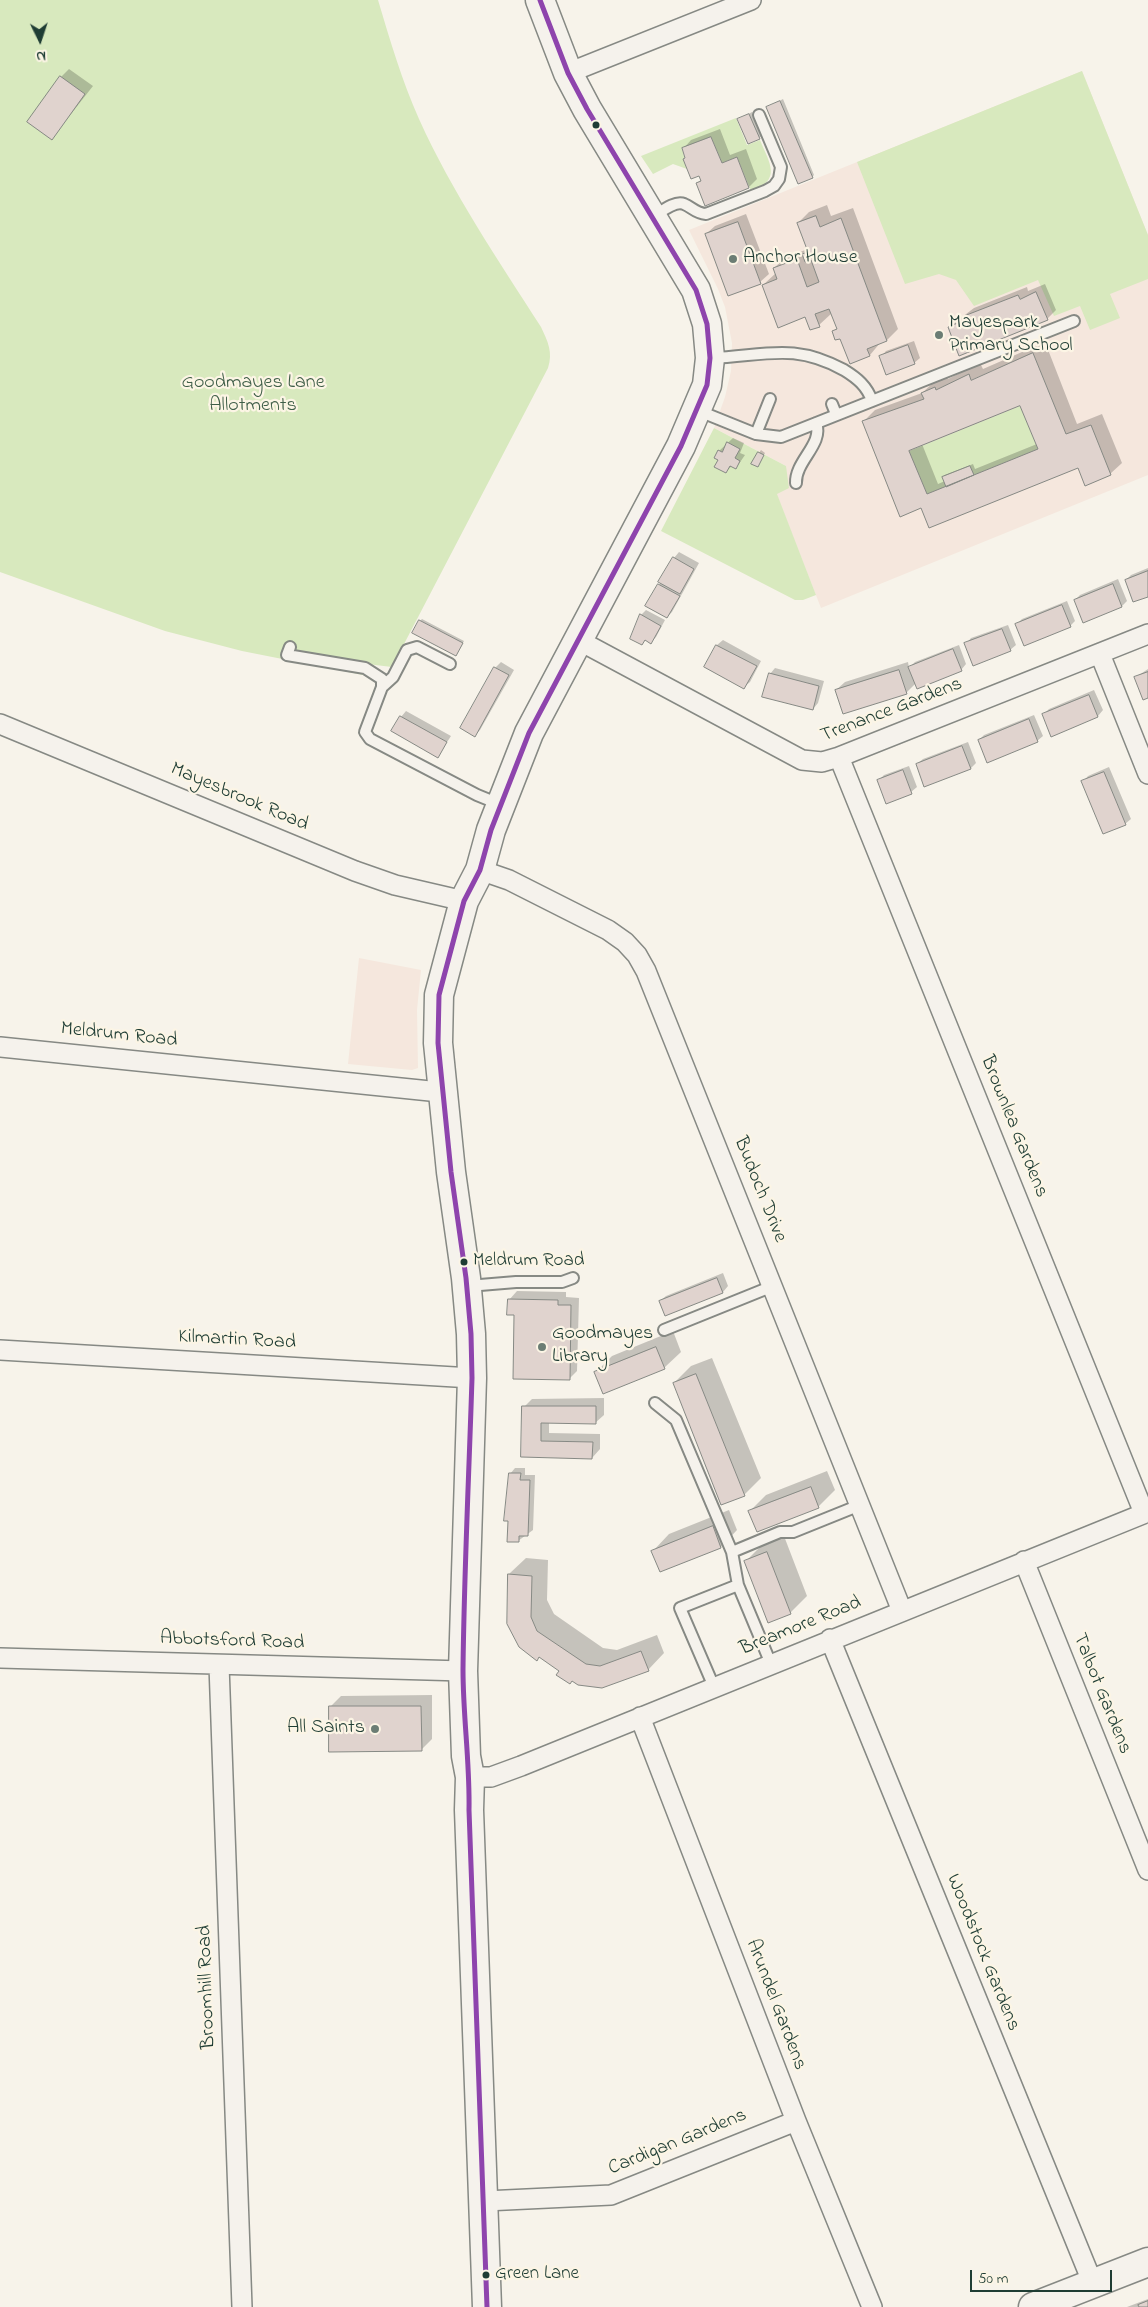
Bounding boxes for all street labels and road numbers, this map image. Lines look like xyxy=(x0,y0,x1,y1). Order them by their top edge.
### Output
street label: Trenance Gardens xyxy=(818,673,966,749)
street label: Mayesbrook Road xyxy=(166,758,312,838)
street label: Meldrum Road xyxy=(59,1018,179,1054)
street label: Brownlea Gardens xyxy=(974,1053,1052,1201)
street label: Budoch Drive xyxy=(727,1134,791,1246)
street label: Kilmartin Road xyxy=(178,1326,296,1356)
street label: Breamore Road xyxy=(737,1592,865,1662)
street label: Abbotsford Road xyxy=(159,1627,305,1657)
street label: Talbot Gardens xyxy=(1066,1630,1136,1758)
street label: Woodstock Gardens xyxy=(940,1871,1024,2035)
street label: Broomhill Road xyxy=(194,1924,222,2050)
street label: Arundel Gardens xyxy=(739,1936,811,2074)
street label: Cardigan Gardens xyxy=(605,2104,751,2182)

